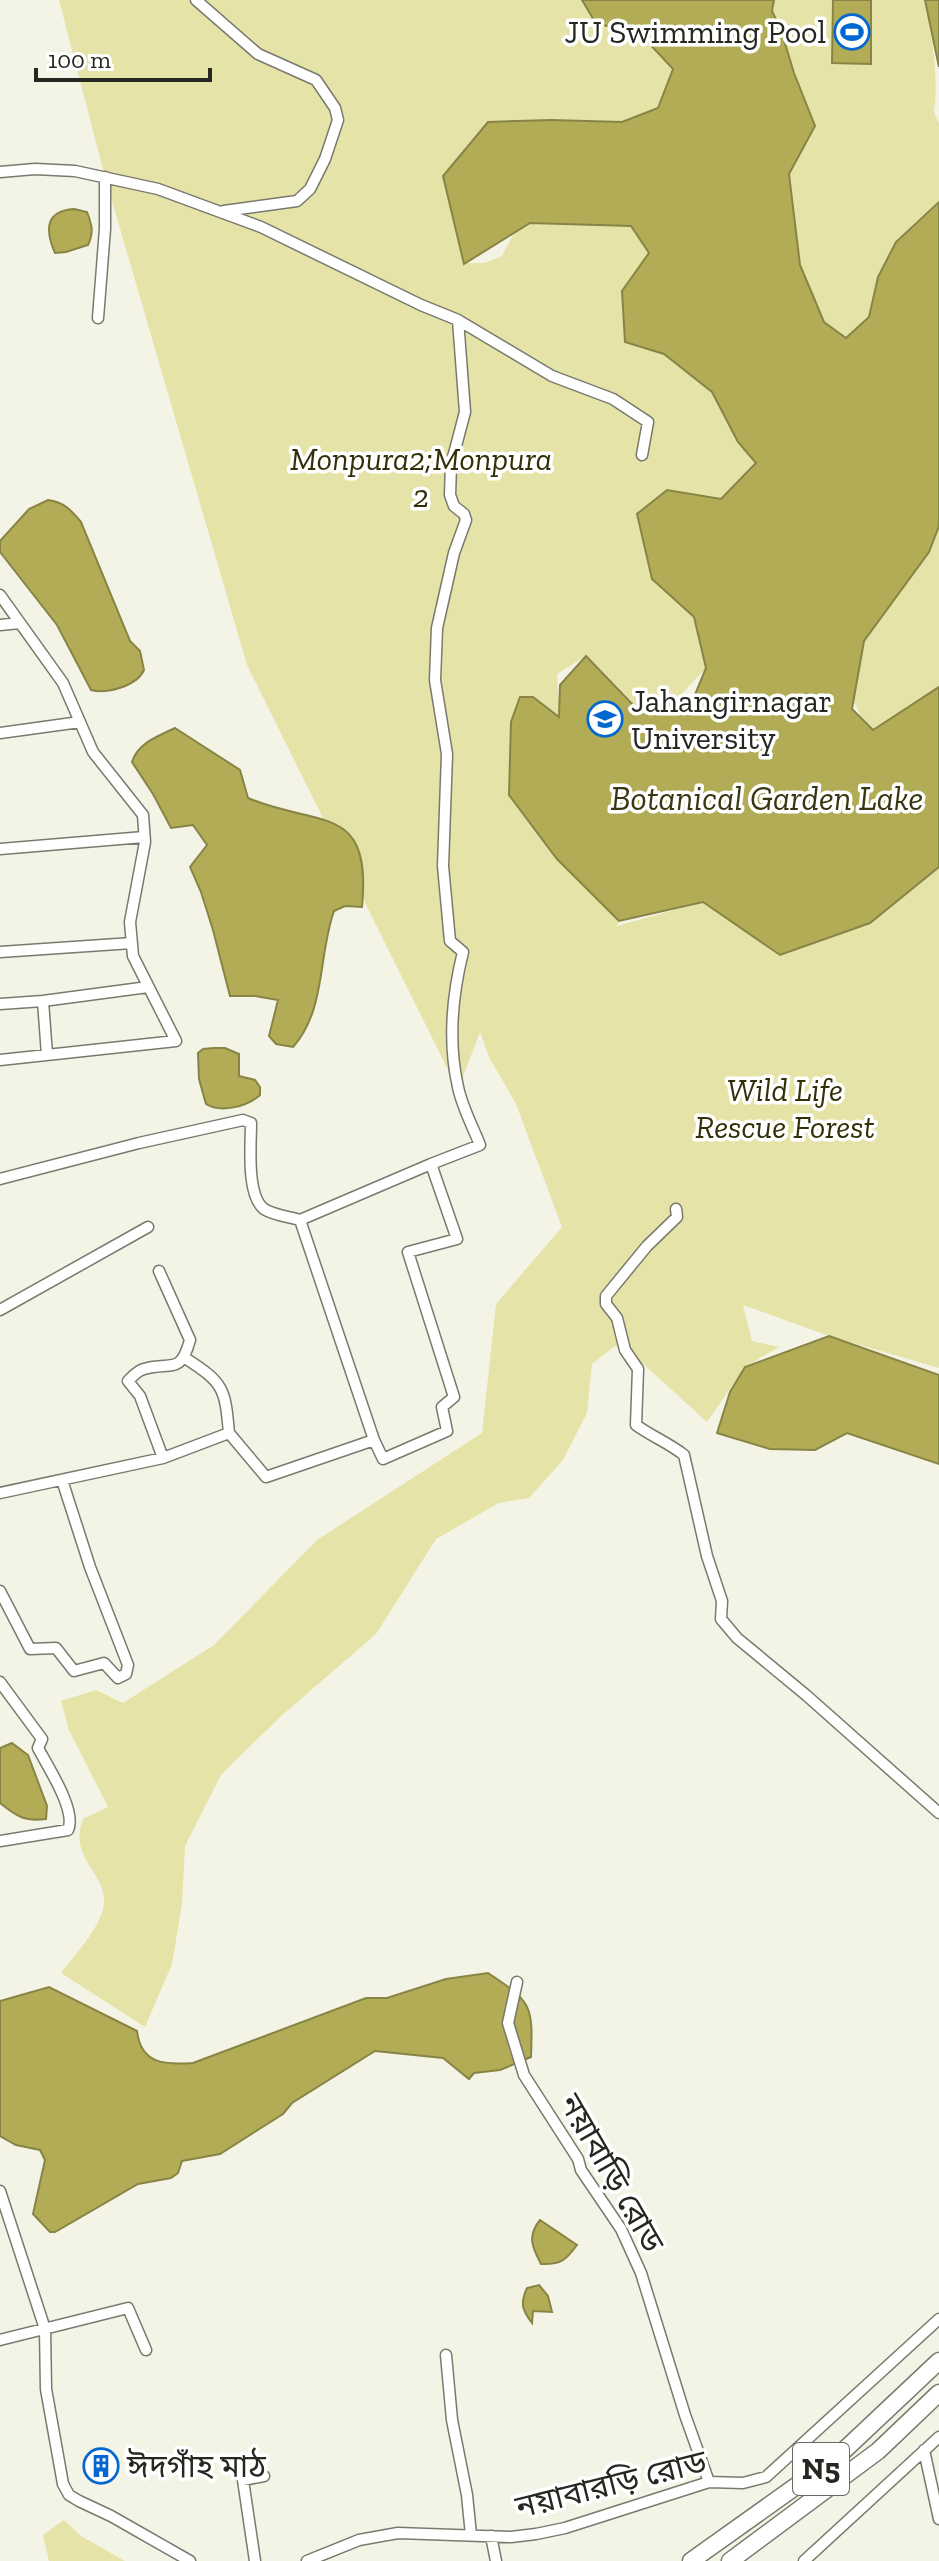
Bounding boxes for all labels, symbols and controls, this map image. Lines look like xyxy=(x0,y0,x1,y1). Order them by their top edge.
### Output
place label: JU Swimming Pool xyxy=(564,13,826,51)
sports icon: JU Swimming Pool xyxy=(833,13,871,51)
scale bar xyxy=(36,32,210,82)
text: 100 m xyxy=(48,45,111,74)
park label: Monpura2;Monpura 2 xyxy=(290,440,552,515)
place label: Jahangirnagar University xyxy=(631,682,832,757)
school or university icon: Jahangirnagar University xyxy=(586,700,624,738)
water label: Botanical Garden Lake xyxy=(611,778,923,819)
park label: Wild Life Rescue Forest xyxy=(695,1071,875,1146)
street label: নয়াবাড়ি রোড xyxy=(551,2086,673,2260)
street label: নয়াবারড়ি রোড xyxy=(511,2442,711,2526)
road number: N5 xyxy=(793,2443,849,2495)
building icon: ঈদগাঁহ মাঠ xyxy=(82,2447,120,2485)
place label: ঈদগাঁহ মাঠ xyxy=(126,2447,266,2485)

